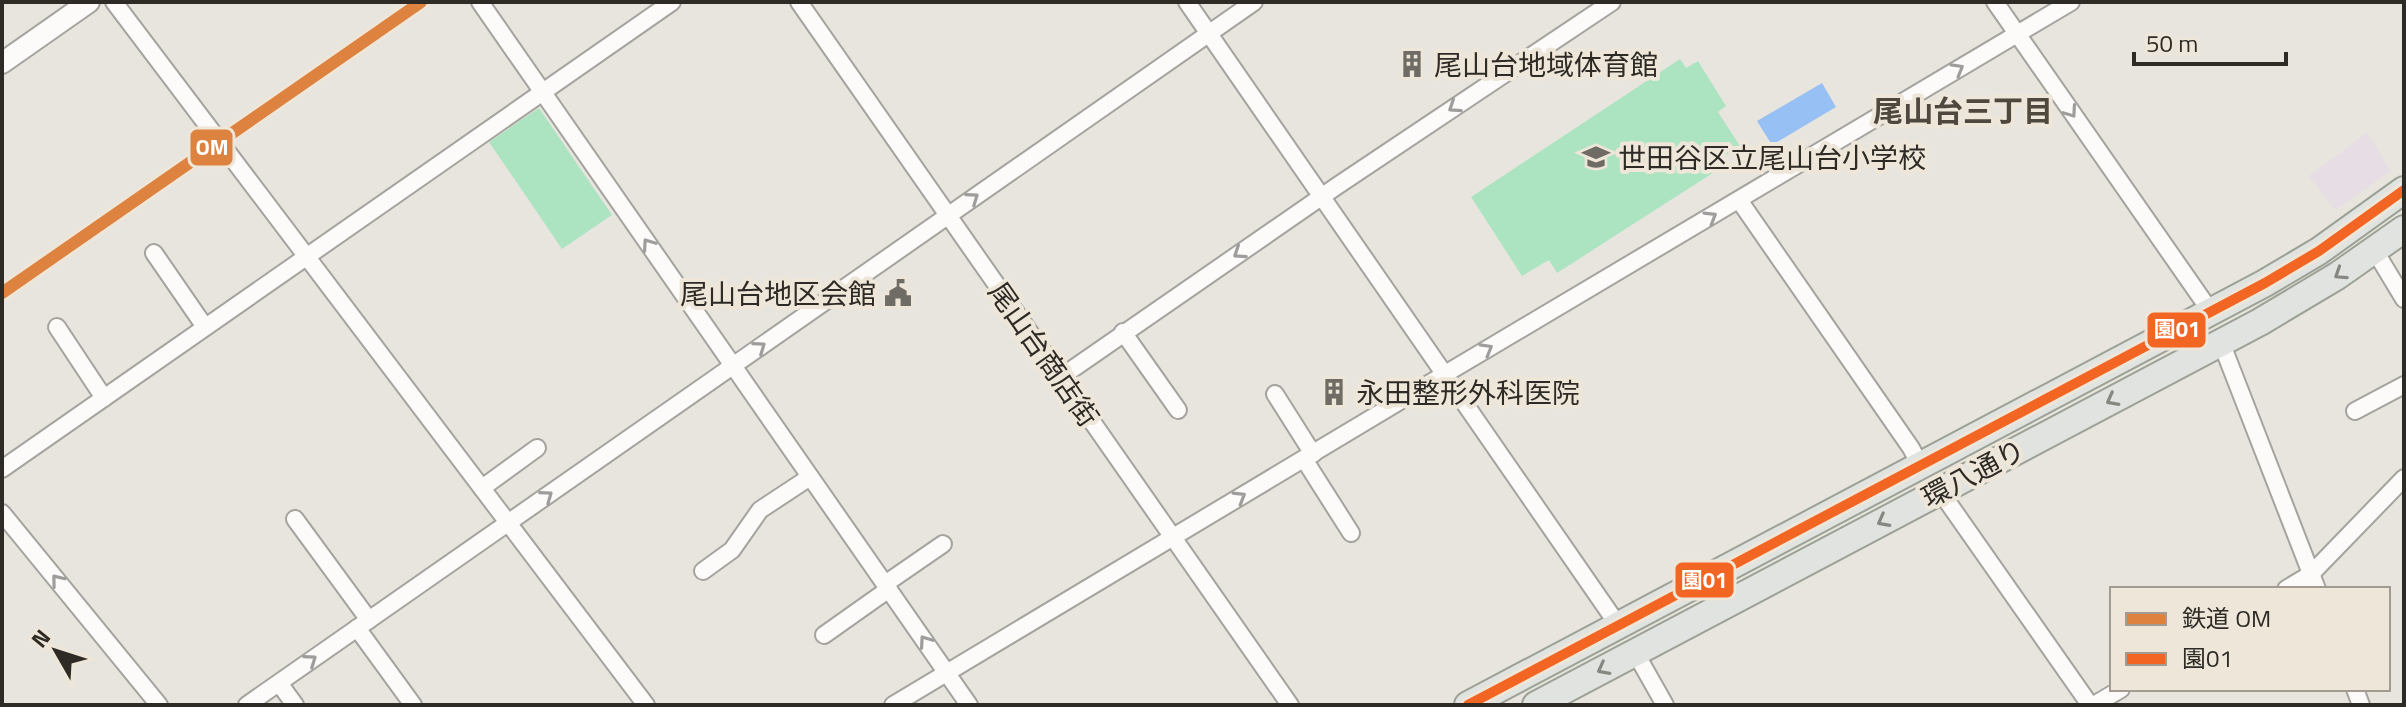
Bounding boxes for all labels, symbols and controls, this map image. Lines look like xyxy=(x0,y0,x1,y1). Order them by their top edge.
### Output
scale bar xyxy=(2134,16,2286,66)
text: 50 m xyxy=(2146,25,2198,61)
place label: 尾山台地域体育館 xyxy=(1434,43,1658,86)
building icon: 尾山台地域体育館 xyxy=(1397,49,1427,79)
one-way arrow xyxy=(1949,64,1964,79)
district label: 尾山台三丁目 xyxy=(1873,88,2053,134)
one-way arrow xyxy=(1448,98,1463,113)
one-way arrow xyxy=(2061,103,2076,117)
line badge: OM xyxy=(189,128,234,167)
text: OM xyxy=(195,130,229,164)
place label: 世田谷区立尾山台小学校 xyxy=(1618,136,1926,179)
school or university icon: 世田谷区立尾山台小学校 xyxy=(1581,142,1611,172)
one-way arrow xyxy=(965,193,979,208)
one-way arrow xyxy=(1702,211,1717,227)
one-way arrow xyxy=(643,238,658,252)
one-way arrow xyxy=(1233,243,1247,258)
one-way arrow xyxy=(2334,264,2349,279)
place label: 尾山台地区会館 xyxy=(680,272,876,315)
street label: 尾山台商店街 xyxy=(978,273,1110,435)
public building icon: 尾山台地区会館 xyxy=(883,278,913,308)
line badge: 園01 xyxy=(2146,311,2207,349)
text: 園01 xyxy=(2154,312,2200,346)
one-way arrow xyxy=(751,342,765,357)
one-way arrow xyxy=(1478,343,1493,359)
place label: 永田整形外科医院 xyxy=(1356,371,1580,414)
building icon: 永田整形外科医院 xyxy=(1319,377,1349,407)
one-way arrow xyxy=(2106,390,2121,405)
street label: 環八通り xyxy=(1913,428,2033,518)
one-way arrow xyxy=(539,491,553,506)
one-way arrow xyxy=(1231,492,1246,507)
one-way arrow xyxy=(1876,512,1891,527)
line badge: 園01 xyxy=(1674,561,1735,599)
text: 園01 xyxy=(1681,563,1727,597)
one-way arrow xyxy=(52,574,66,589)
legend xyxy=(2110,587,2390,691)
text: 鉄道 OM xyxy=(2182,600,2271,636)
north arrow xyxy=(16,611,96,691)
text: N xyxy=(22,622,58,655)
one-way arrow xyxy=(920,635,935,649)
text: 園01 xyxy=(2182,640,2233,676)
one-way arrow xyxy=(302,655,316,670)
one-way arrow xyxy=(1597,660,1612,675)

